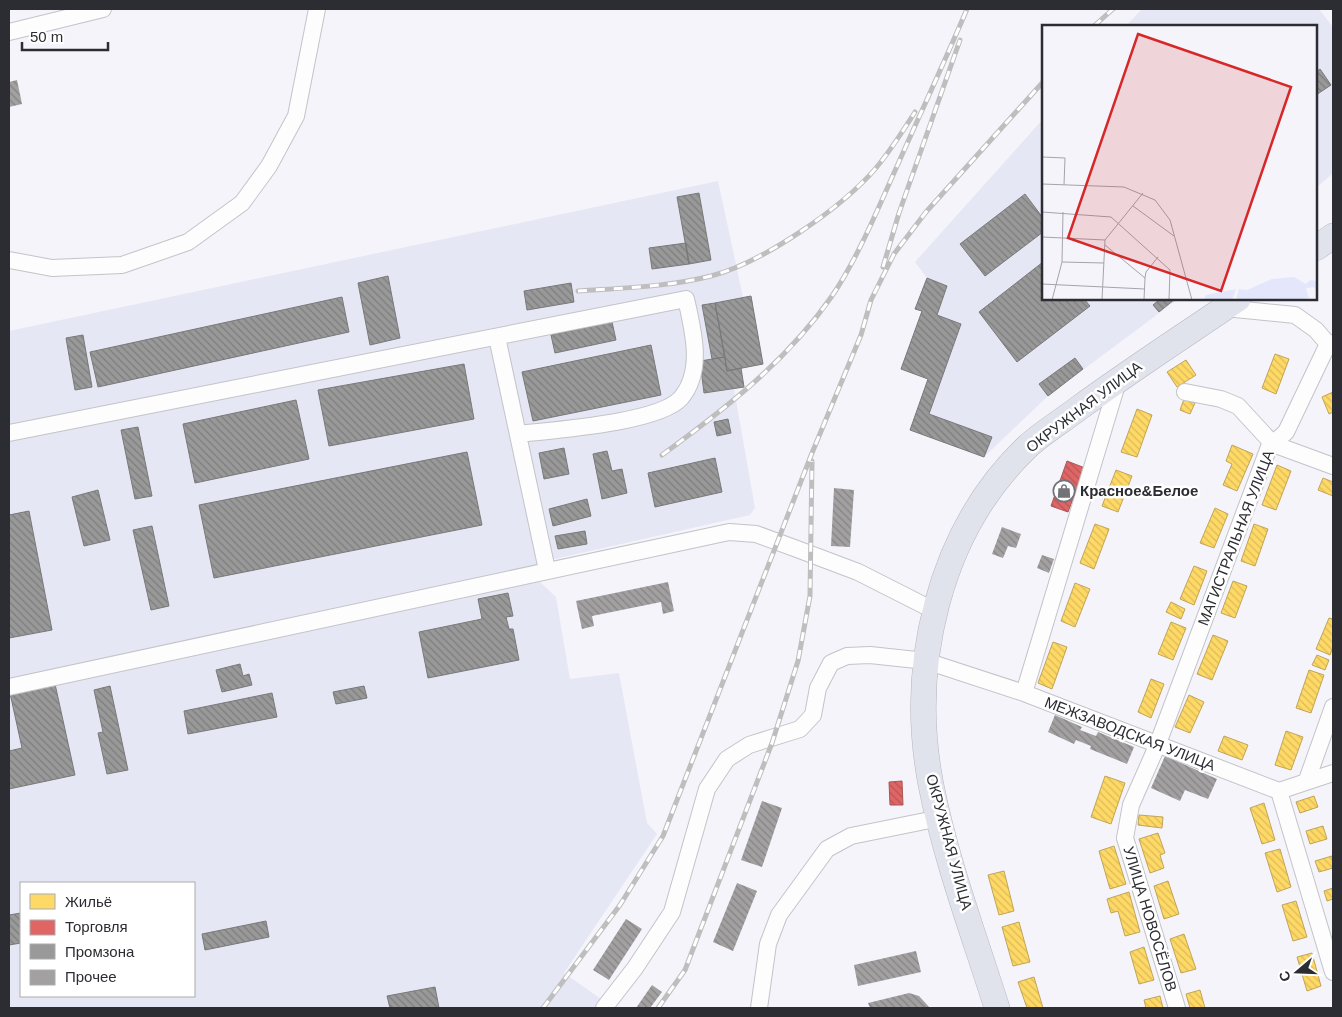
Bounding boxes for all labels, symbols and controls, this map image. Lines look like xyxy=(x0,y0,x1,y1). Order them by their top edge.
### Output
scale bar xyxy=(22,20,109,52)
inset map xyxy=(1042,25,1317,300)
text: 50 m xyxy=(30,28,63,45)
street label: ОКРУЖНАЯ УЛИЦА xyxy=(1023,358,1145,456)
street label: МАГИСТРАЛЬНАЯ УЛИЦА xyxy=(1194,448,1277,628)
shop icon: Красное&Белое xyxy=(1052,479,1076,503)
place label: Красное&Белое xyxy=(1080,482,1198,499)
street label: МЕЖЗАВОДСКАЯ УЛИЦА xyxy=(1042,693,1218,774)
street label: ОКРУЖНАЯ УЛИЦА xyxy=(923,772,976,912)
street label: УЛИЦА НОВОСЁЛОВ xyxy=(1120,844,1181,994)
legend xyxy=(20,882,195,997)
text: Жильё xyxy=(65,893,112,910)
text: Торговля xyxy=(65,918,128,935)
text: Промзона xyxy=(65,943,135,960)
north arrow xyxy=(1272,947,1322,997)
text: Прочее xyxy=(65,968,117,985)
text: С xyxy=(1275,969,1294,984)

